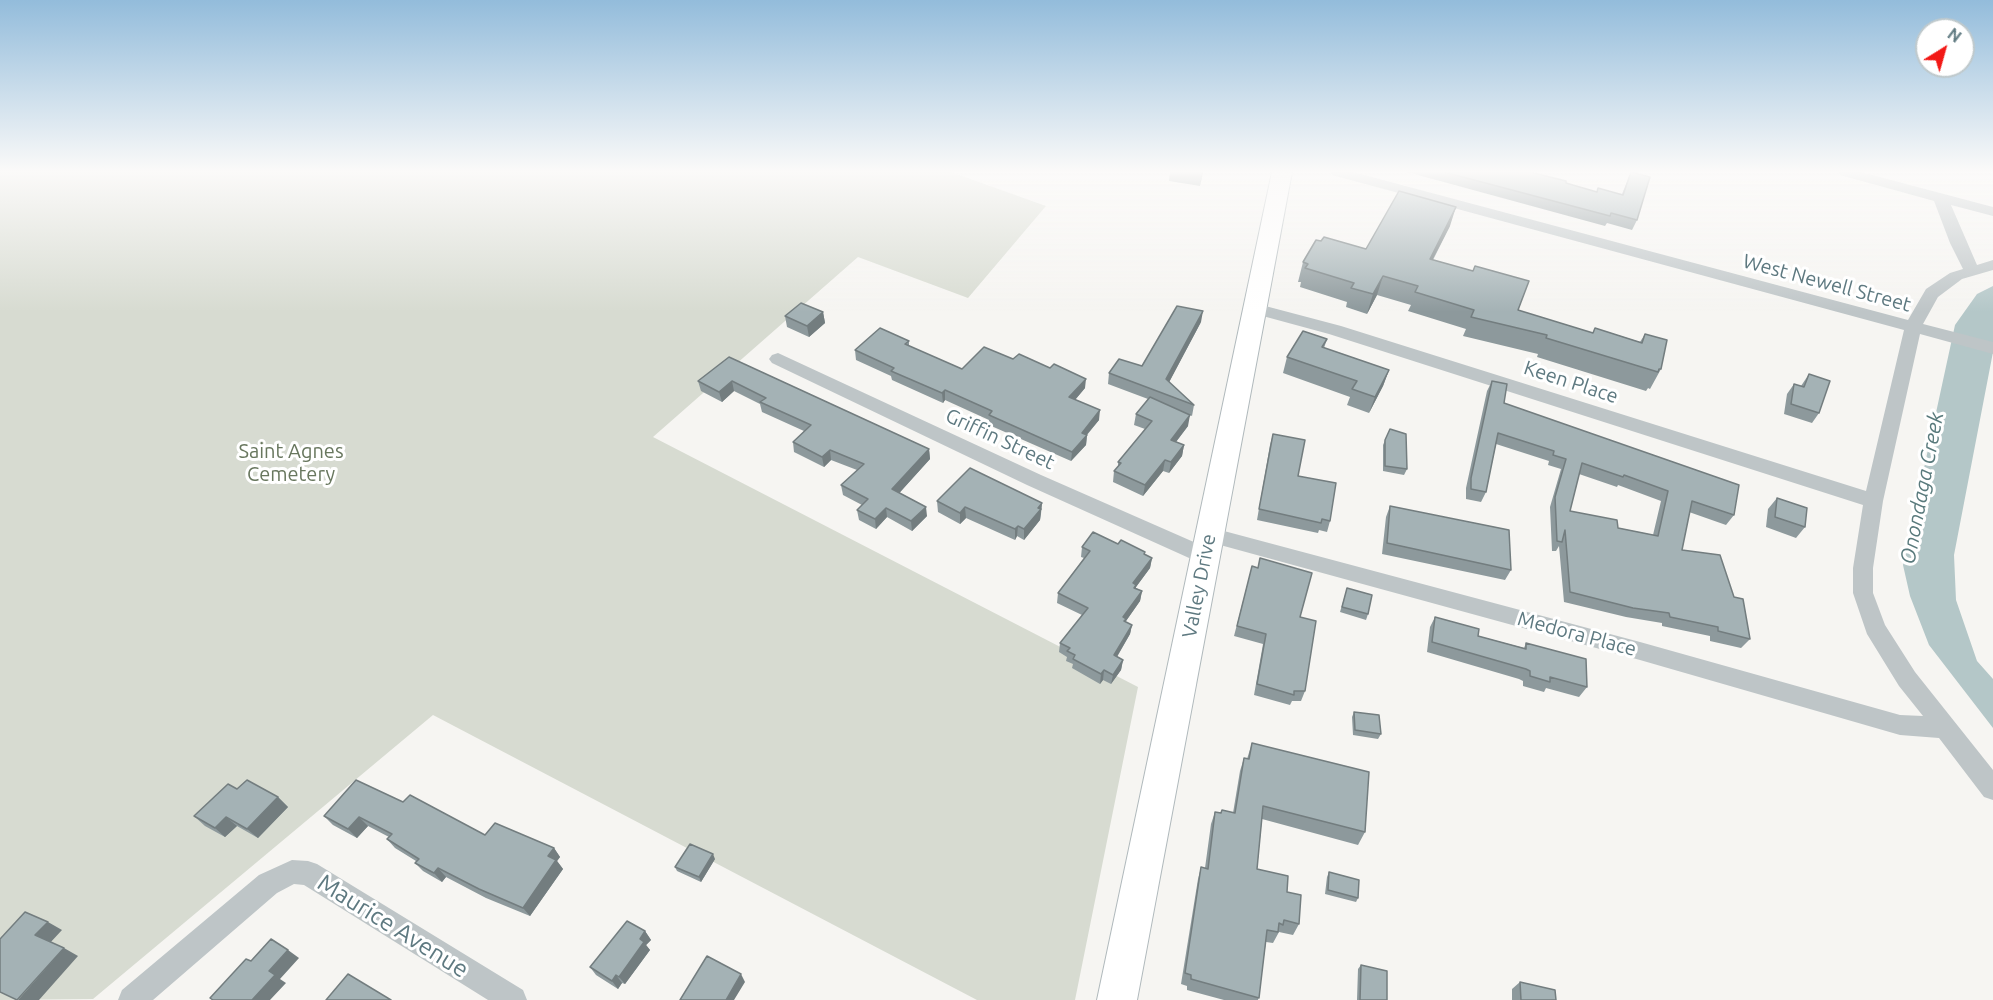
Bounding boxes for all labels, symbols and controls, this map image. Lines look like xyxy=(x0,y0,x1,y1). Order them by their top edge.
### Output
north arrow xyxy=(1915,18,1975,78)
text: N xyxy=(1944,24,1965,46)
street label: West Newell Street xyxy=(1740,249,1914,317)
street label: Keen Place xyxy=(1521,355,1621,409)
street label: Griffin Street xyxy=(942,403,1058,475)
water label: Onondaga Creek xyxy=(1895,410,1949,566)
park label: Saint Agnes Cemetery xyxy=(238,439,344,486)
street label: Valley Drive xyxy=(1177,532,1221,640)
street label: Medora Place xyxy=(1515,607,1639,661)
street label: Maurice Avenue xyxy=(312,868,474,984)

